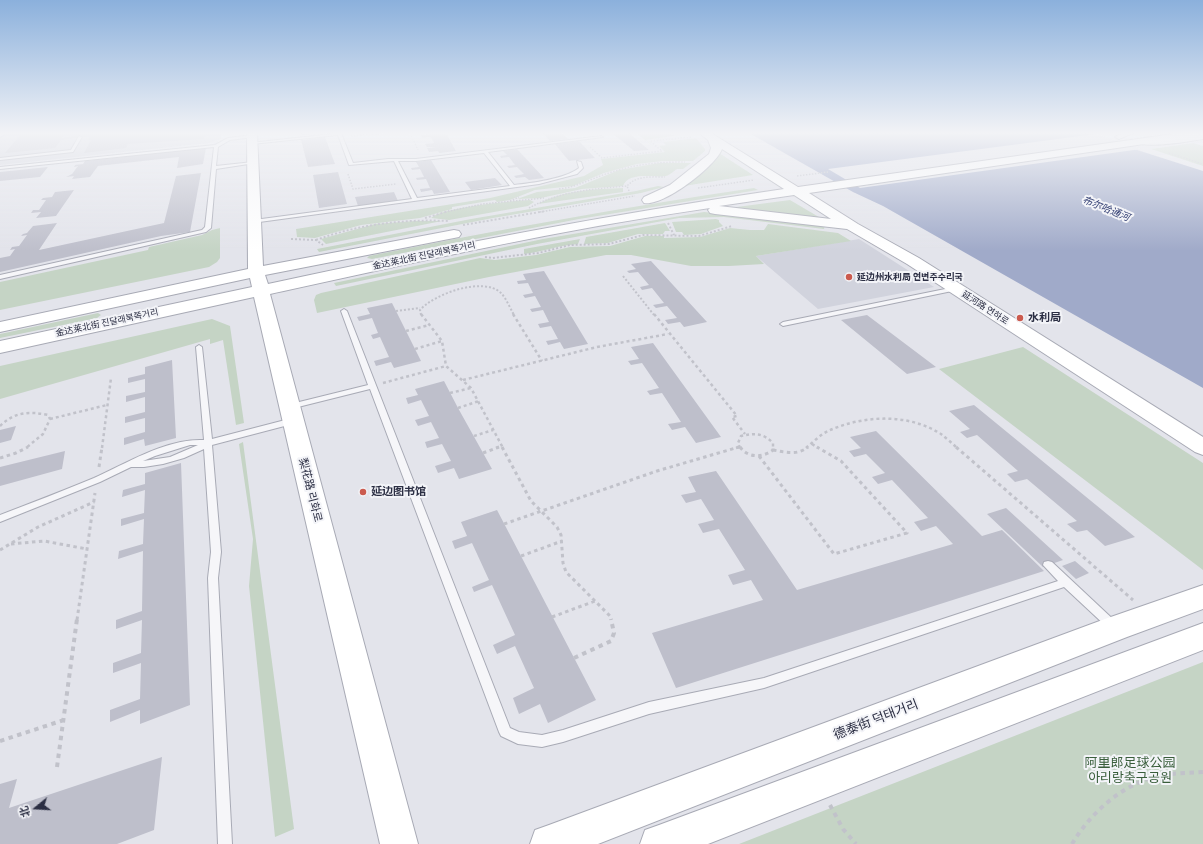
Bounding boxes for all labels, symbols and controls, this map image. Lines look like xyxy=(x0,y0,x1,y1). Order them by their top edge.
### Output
water label: 布尔哈通河 xyxy=(1081,194,1131,224)
street label: 金达莱北街 진달래북쪽거리 xyxy=(372,240,476,272)
marker: 延边州水利局 연변주수리국 xyxy=(844,272,854,282)
place label: 延边州水利局 연변주수리국 xyxy=(857,272,962,282)
street label: 延河路 연하로 xyxy=(960,289,1010,327)
street label: 金达莱北街 진달래북쪽거리 xyxy=(55,307,159,339)
place label: 水利局 xyxy=(1028,311,1061,325)
marker: 水利局 xyxy=(1015,313,1025,323)
street label: 梨花路 리화로 xyxy=(296,457,324,523)
place label: 延边图书馆 xyxy=(371,485,426,499)
marker: 延边图书馆 xyxy=(358,487,368,497)
street label: 德泰街 덕태거리 xyxy=(831,697,921,743)
park label: 阿里郎足球公园 아리랑축구공원 xyxy=(1085,755,1175,786)
north arrow xyxy=(16,788,56,828)
text: 北 xyxy=(15,804,33,819)

